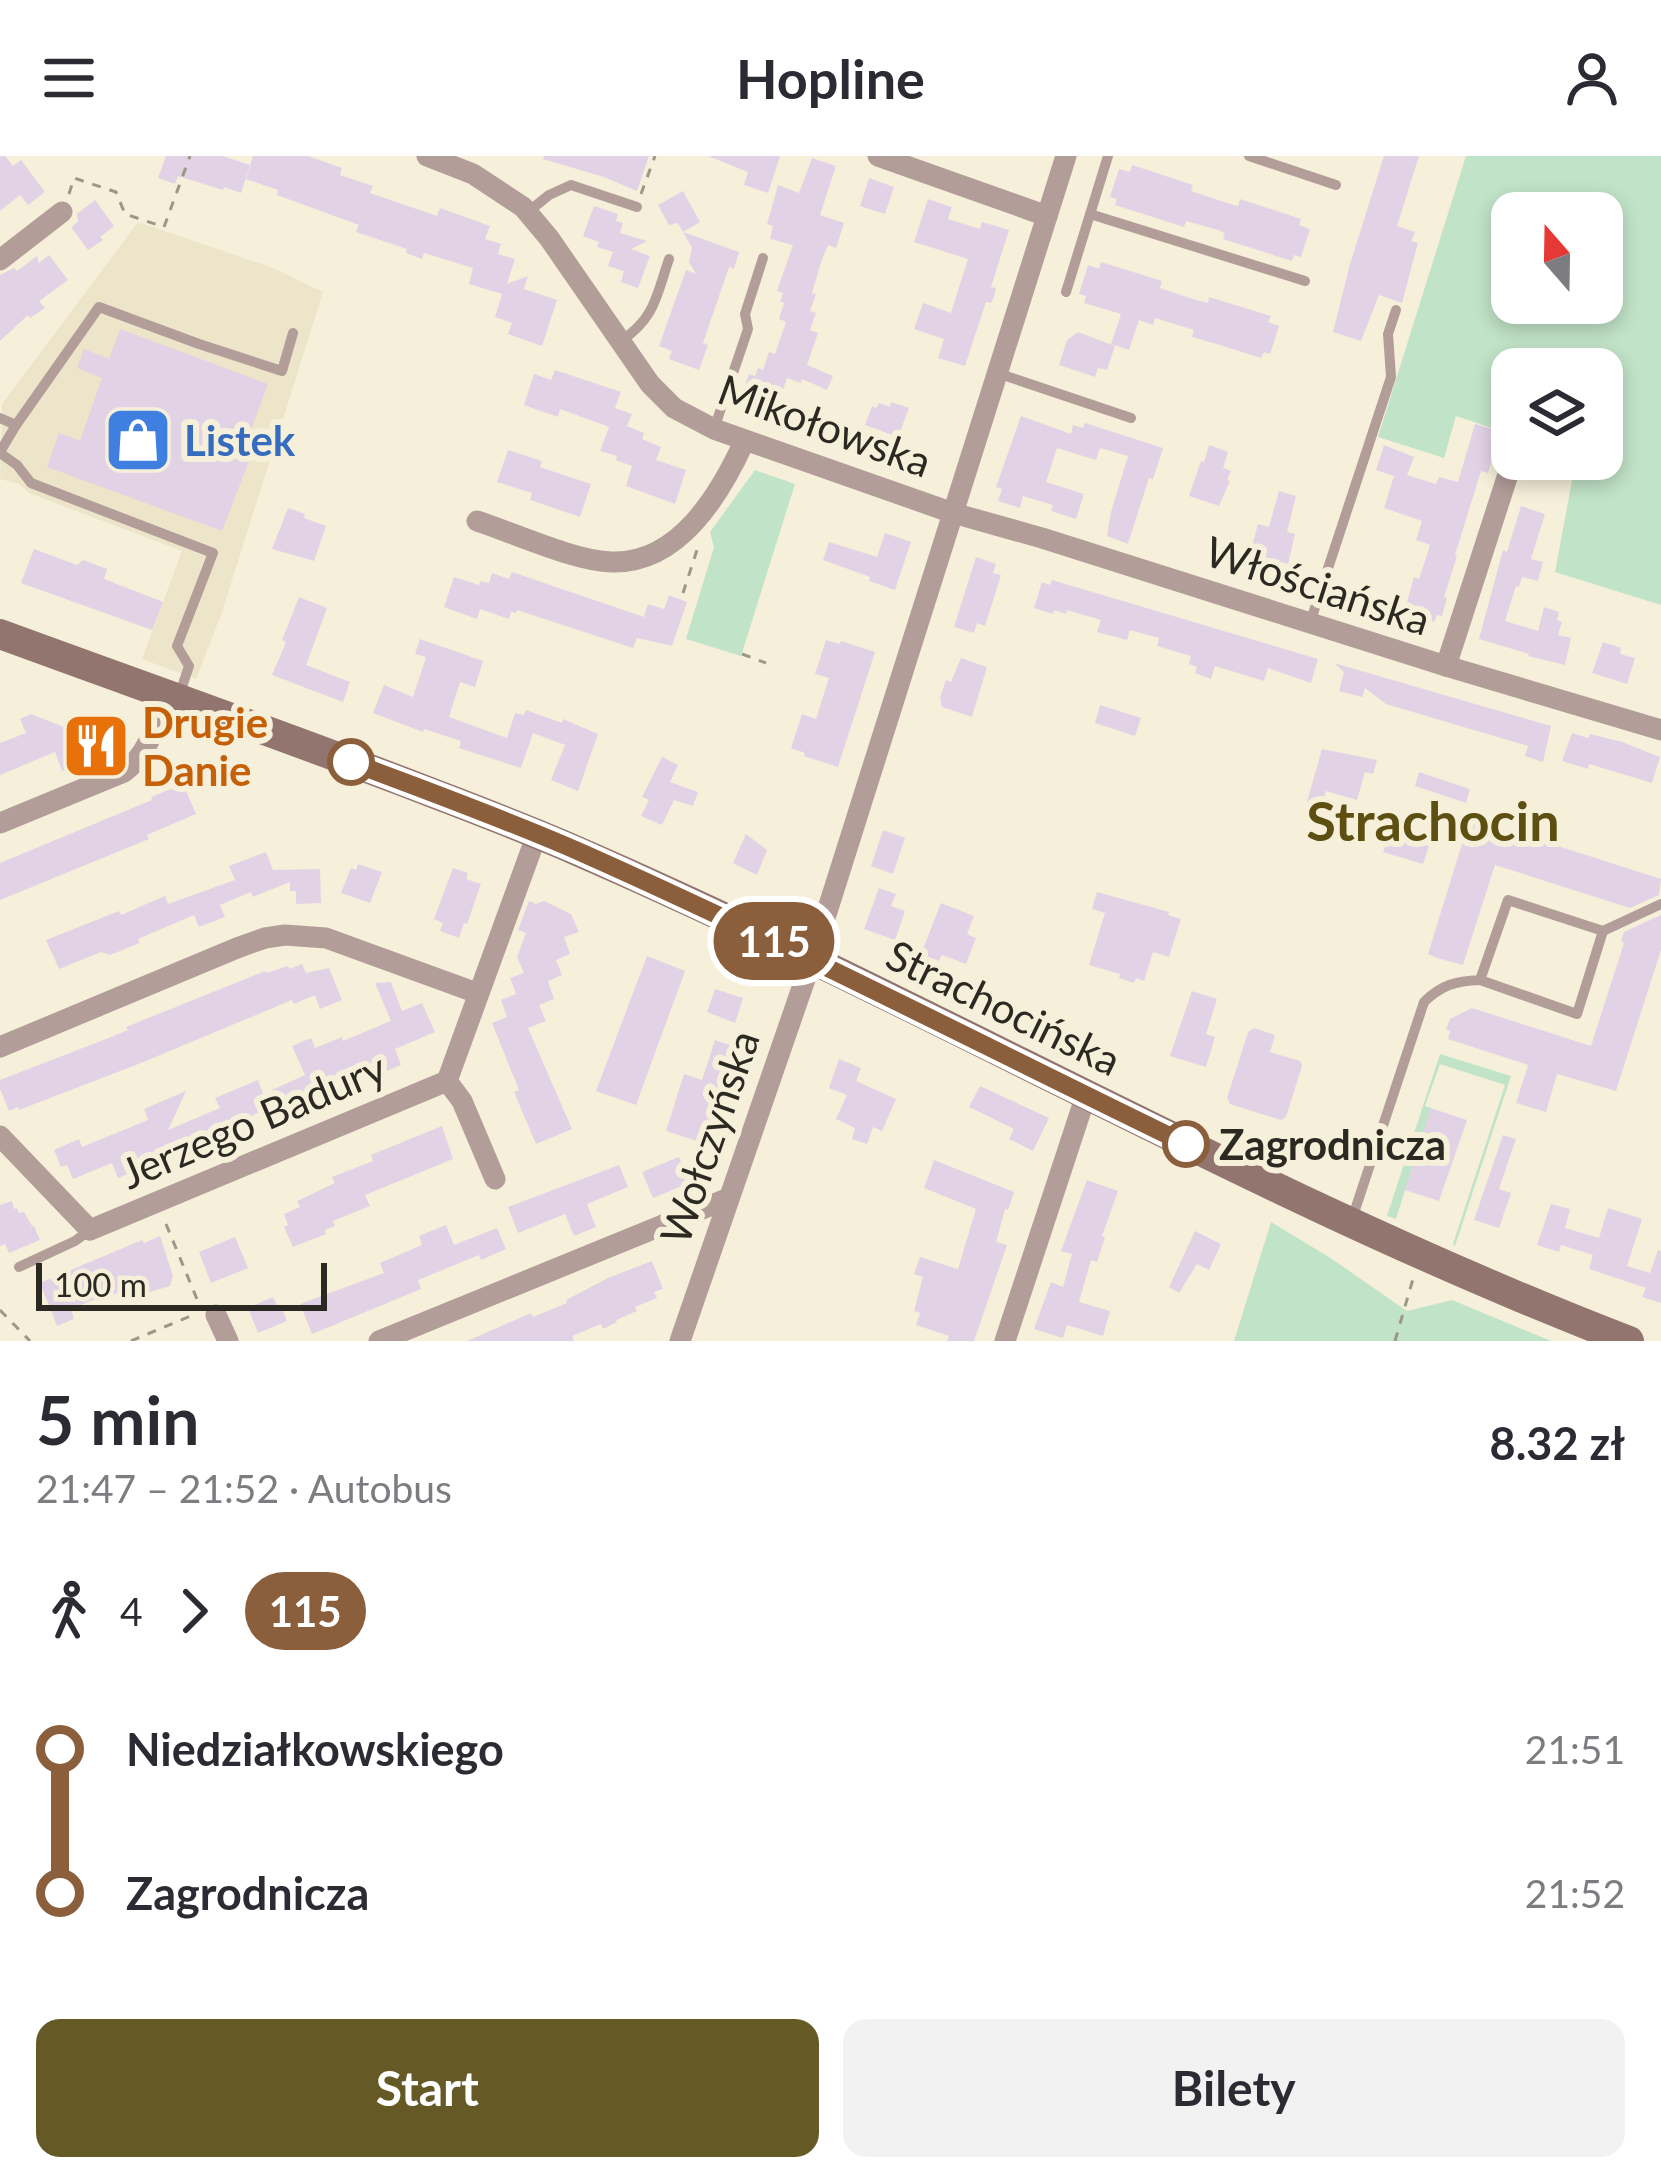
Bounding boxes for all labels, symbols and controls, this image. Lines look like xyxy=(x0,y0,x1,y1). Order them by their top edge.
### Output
icon: menu xyxy=(36,45,102,111)
icon: person xyxy=(1559,45,1625,111)
text: Hopline xyxy=(736,46,925,111)
north arrow xyxy=(1491,192,1623,324)
map controls xyxy=(1491,192,1623,480)
button: layers xyxy=(1491,348,1623,480)
street label: Mikołowska xyxy=(712,363,938,487)
shop icon: Listek xyxy=(103,405,173,475)
place label: Listek xyxy=(184,415,296,465)
street label: Włościańska xyxy=(1199,525,1437,645)
place label: Drugie Danie xyxy=(142,697,268,795)
restaurant icon: Drugie Danie xyxy=(61,711,131,781)
unlabelled marker xyxy=(329,740,373,784)
district label: Strachocin xyxy=(1306,788,1560,853)
line badge: 115 xyxy=(705,902,843,980)
text: 115 xyxy=(737,916,811,966)
street label: Strachocińska xyxy=(879,929,1129,1085)
street label: Wołczyńska xyxy=(649,1024,769,1250)
street label: Jerzego Badury xyxy=(113,1042,393,1198)
place label: Zagrodnicza xyxy=(1219,1119,1446,1169)
marker: Zagrodnicza xyxy=(1164,1122,1208,1166)
scale bar xyxy=(36,1257,327,1310)
text: 100 m xyxy=(54,1264,147,1304)
text: 5 min xyxy=(36,1380,200,1459)
text: 8.32 zł xyxy=(1490,1416,1625,1470)
text: 21:47 – 21:52 · Autobus xyxy=(36,1465,452,1511)
icon: walk xyxy=(36,1578,102,1644)
icon: forward xyxy=(161,1578,227,1644)
text: 115 xyxy=(269,1586,342,1636)
text: 4 xyxy=(120,1588,143,1634)
text: Niedziałkowskiego xyxy=(126,1722,504,1776)
text: 21:51 xyxy=(1525,1726,1625,1772)
text: Zagrodnicza xyxy=(126,1866,369,1920)
text: 21:52 xyxy=(1525,1870,1625,1916)
button: Start xyxy=(36,2019,819,2157)
button: Bilety xyxy=(843,2019,1625,2157)

